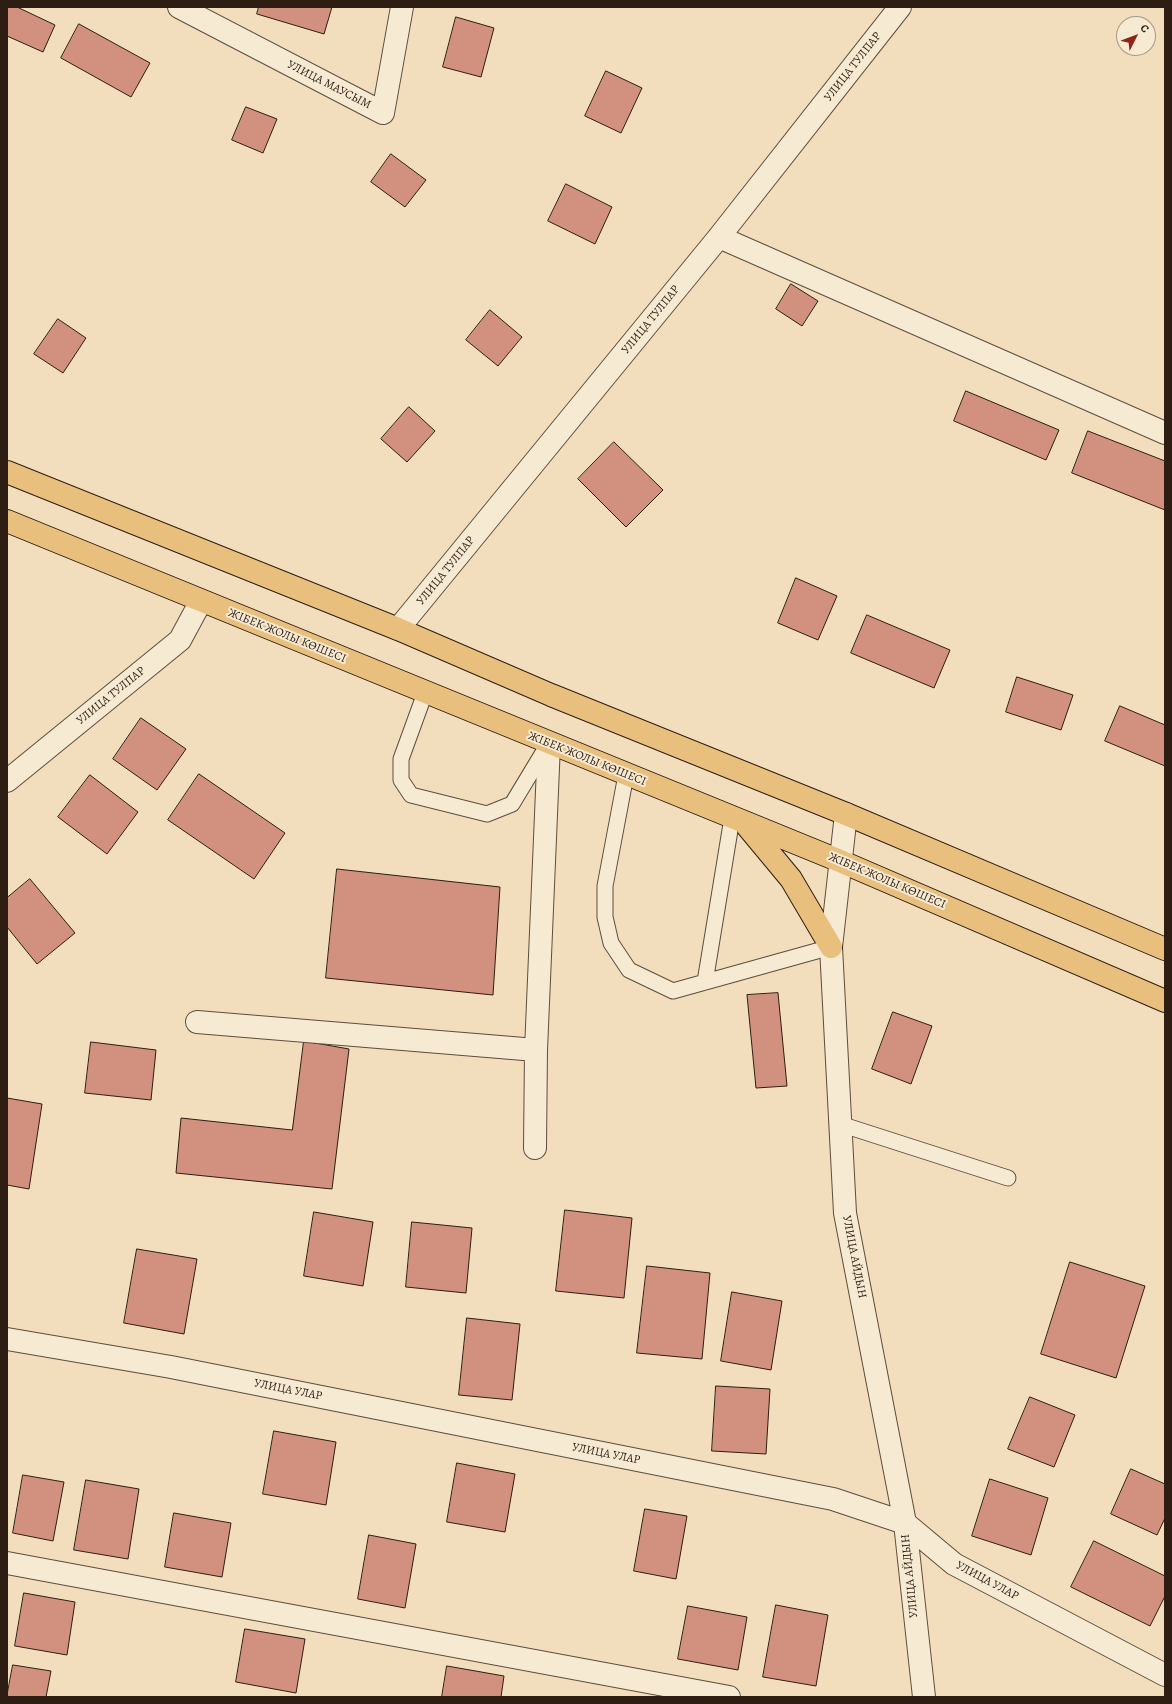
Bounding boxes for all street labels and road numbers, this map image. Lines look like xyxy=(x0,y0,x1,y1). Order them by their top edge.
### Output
street label: УЛИЦА ТУЛПАР xyxy=(821,29,885,105)
street label: УЛИЦА МАУСЫМ xyxy=(285,58,373,112)
street label: УЛИЦА ТУЛПАР xyxy=(619,283,683,357)
street label: УЛИЦА ТУЛПАР xyxy=(414,534,478,608)
street label: ЖІБЕК ЖОЛЫ КӨШЕСІ xyxy=(226,606,348,666)
street label: УЛИЦА ТУЛПАР xyxy=(74,664,148,728)
street label: ЖІБЕК ЖОЛЫ КӨШЕСІ xyxy=(526,729,648,789)
street label: ЖІБЕК ЖОЛЫ КӨШЕСІ xyxy=(826,850,948,912)
street label: УЛИЦА АЙДЫН xyxy=(839,1214,869,1300)
street label: УЛИЦА УЛАР xyxy=(253,1376,323,1404)
street label: УЛИЦА УЛАР xyxy=(571,1440,641,1468)
street label: УЛИЦА АЙДЫН xyxy=(898,1533,922,1619)
street label: УЛИЦА УЛАР xyxy=(953,1558,1021,1604)

